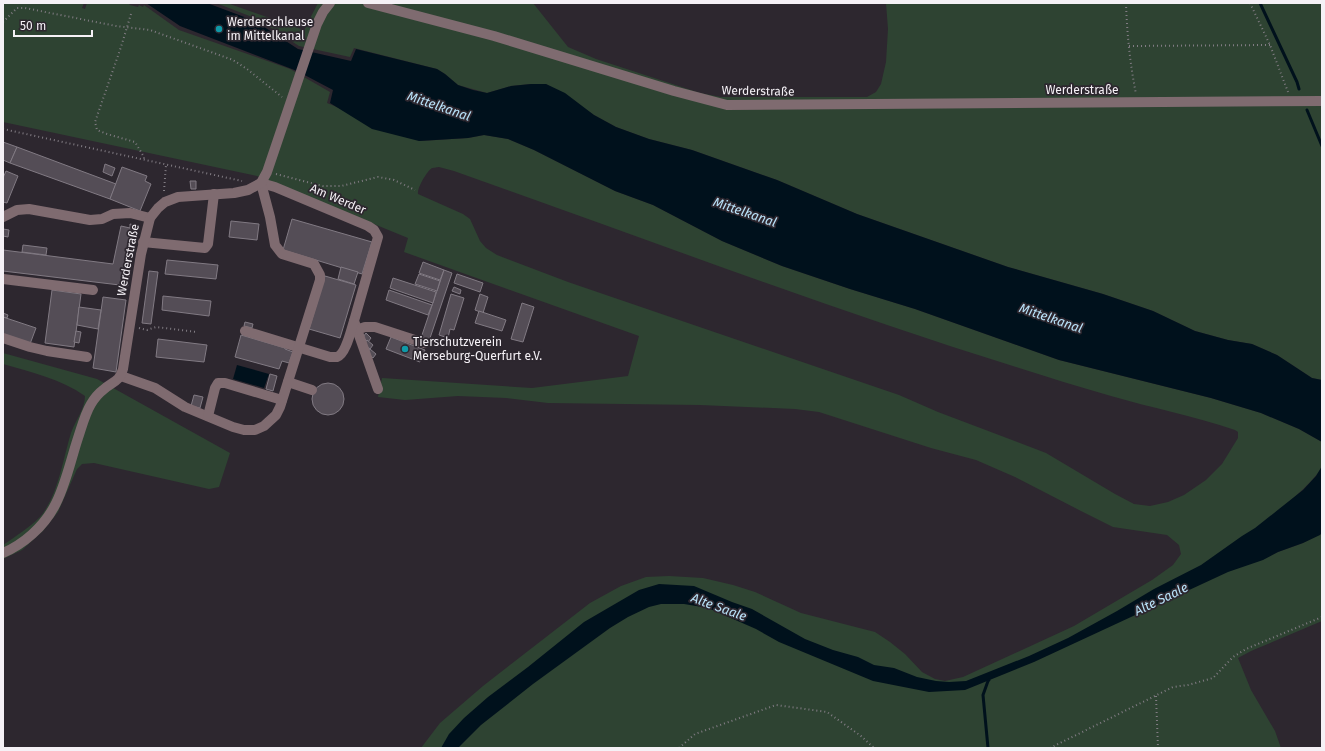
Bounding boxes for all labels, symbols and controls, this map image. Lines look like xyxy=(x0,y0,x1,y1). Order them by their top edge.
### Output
scale bar xyxy=(14,12,92,38)
place label: Werderschleuse im Mittelkanal xyxy=(227,15,313,43)
text: 50 m xyxy=(20,19,46,33)
marker: Werderschleuse im Mittelkanal xyxy=(214,24,224,34)
street label: Werderstraße xyxy=(721,83,795,99)
street label: Werderstraße xyxy=(1045,83,1119,97)
water label: Mittelkanal xyxy=(405,88,473,124)
street label: Am Werder xyxy=(308,181,368,217)
water label: Mittelkanal xyxy=(711,194,779,230)
street label: Werderstraße xyxy=(114,223,142,297)
water label: Mittelkanal xyxy=(1017,300,1085,336)
place label: Tierschutzverein Merseburg-Querfurt e.V. xyxy=(413,335,542,363)
marker: Tierschutzverein Merseburg-Querfurt e.V. xyxy=(400,344,410,354)
water label: Alte Saale xyxy=(1131,579,1190,619)
water label: Alte Saale xyxy=(688,590,749,624)

